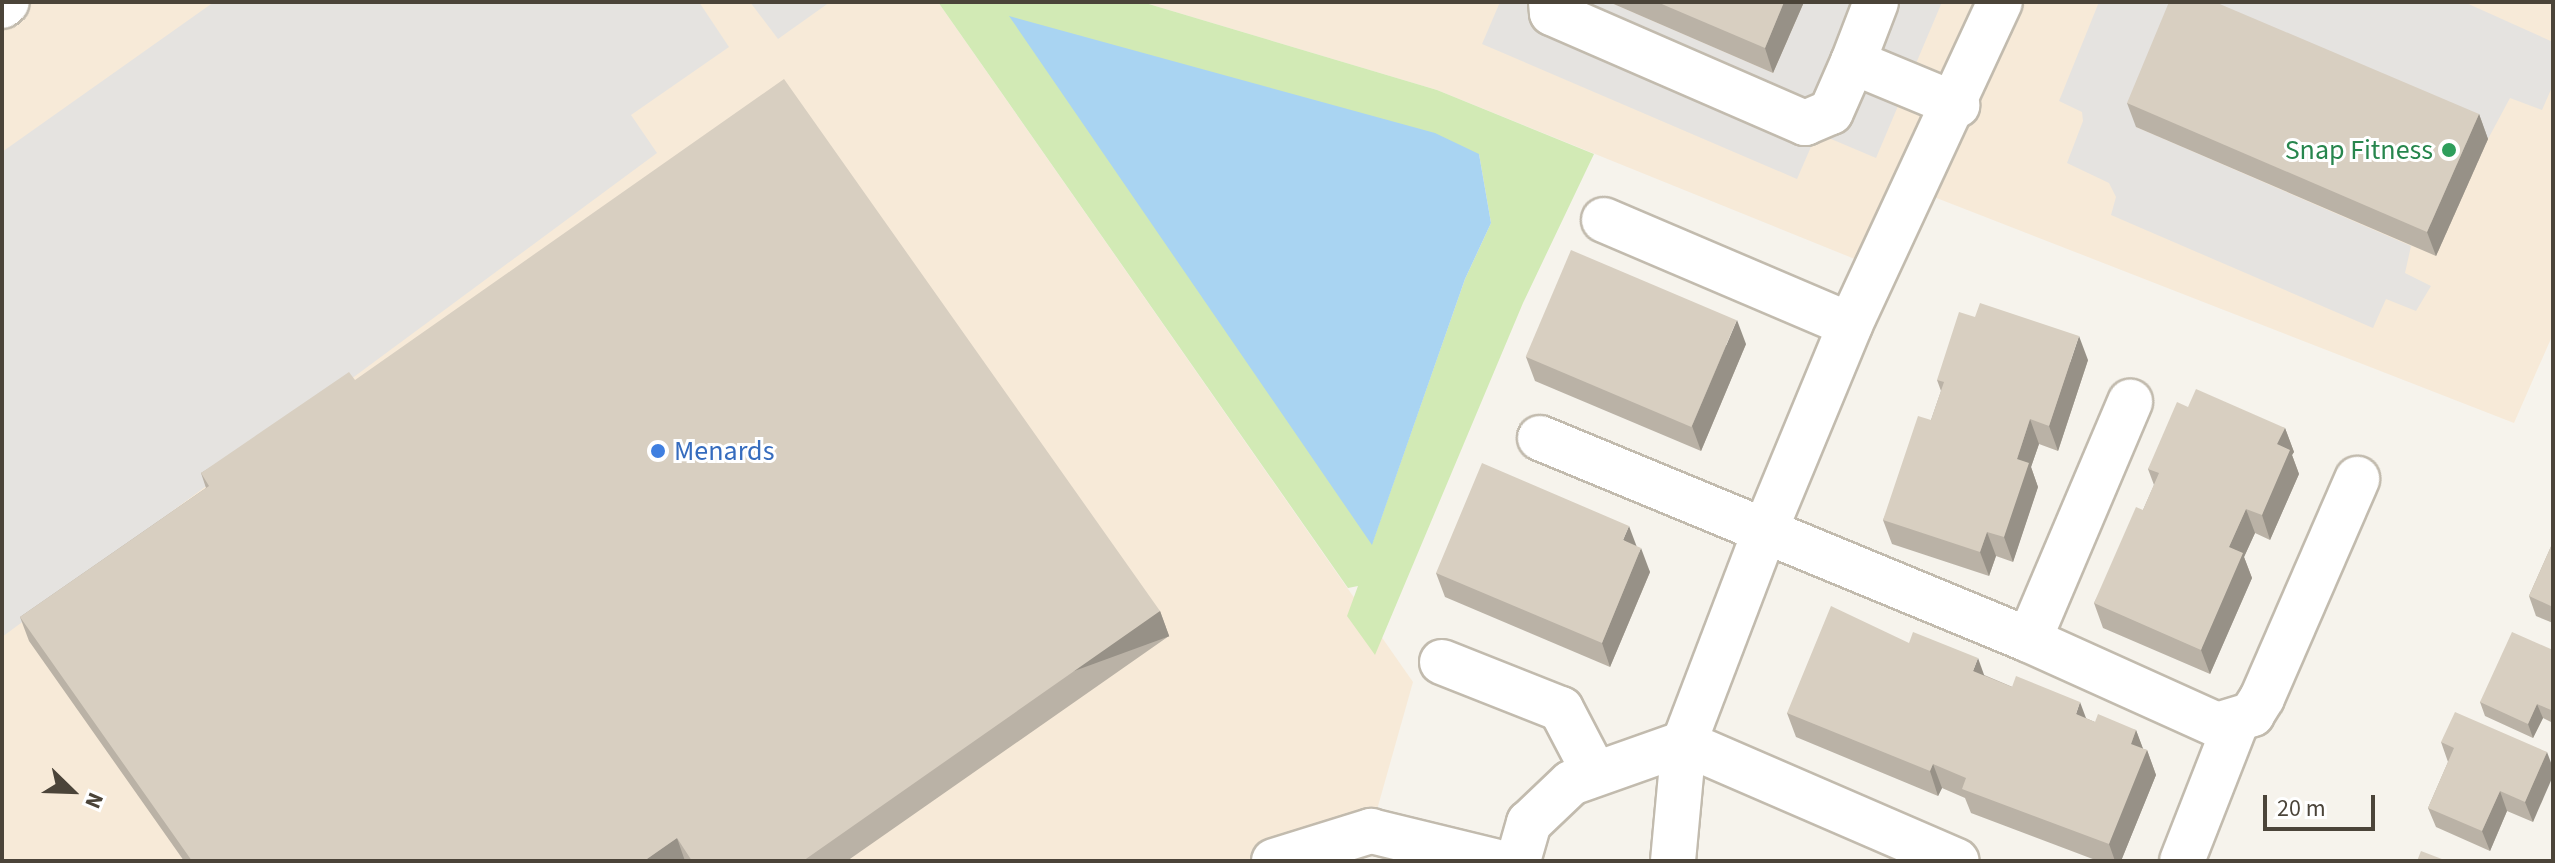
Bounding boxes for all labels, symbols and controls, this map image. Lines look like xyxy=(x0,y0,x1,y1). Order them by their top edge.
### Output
place label: Snap Fitness xyxy=(2285,133,2433,167)
marker: Snap Fitness xyxy=(2440,141,2458,159)
place label: Menards xyxy=(674,434,774,468)
marker: Menards xyxy=(649,442,667,460)
north arrow xyxy=(32,751,112,831)
scale bar xyxy=(2267,779,2379,829)
text: N xyxy=(77,787,112,813)
text: 20 m xyxy=(2277,791,2326,826)

